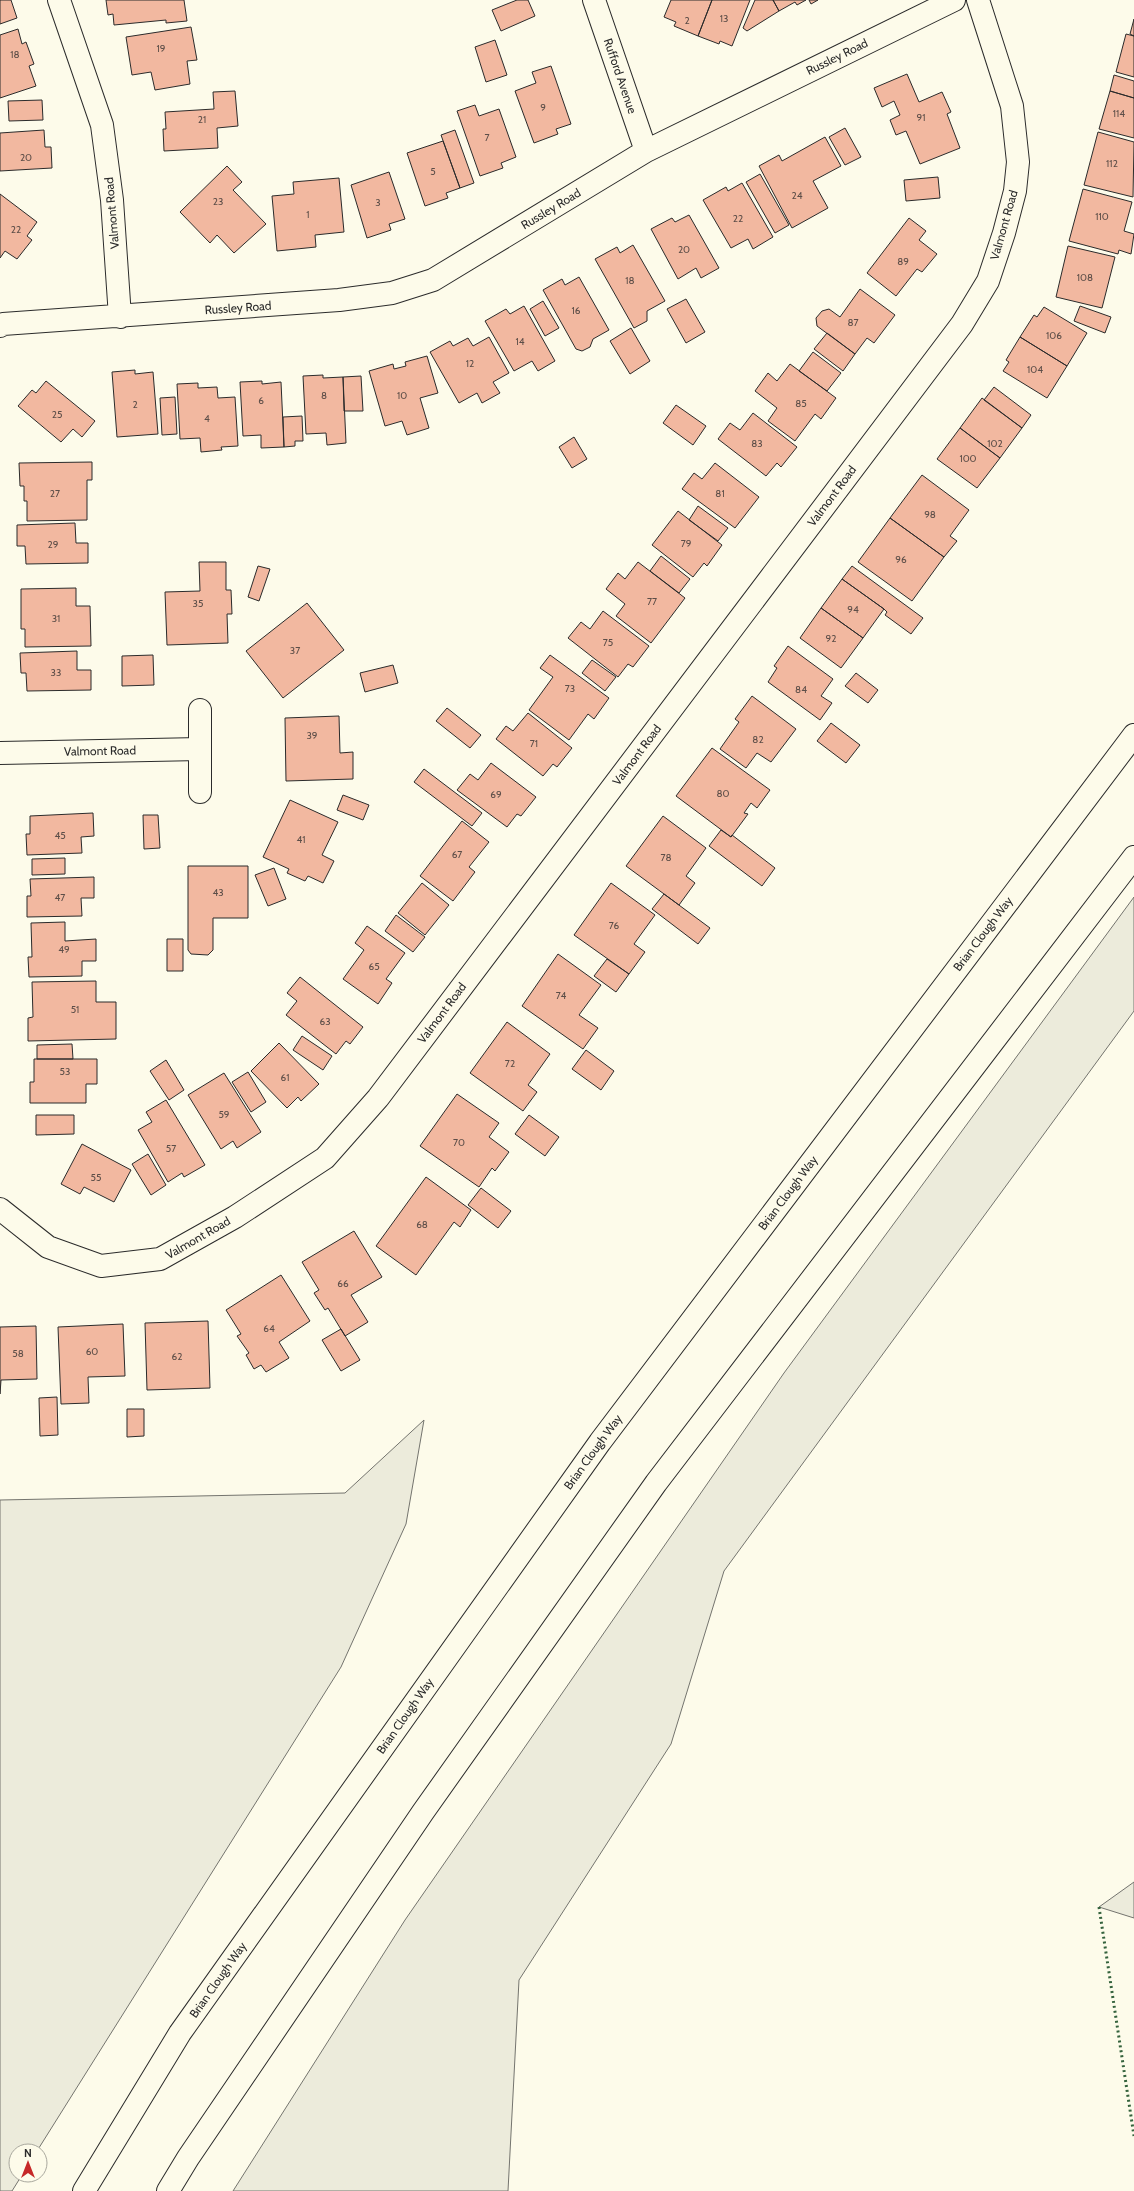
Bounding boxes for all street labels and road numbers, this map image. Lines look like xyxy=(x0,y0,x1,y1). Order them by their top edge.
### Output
street label: Russley Road xyxy=(803,35,870,78)
street label: Rufford Avenue xyxy=(601,36,640,116)
street label: Valmont Road xyxy=(101,177,122,250)
street label: Russley Road xyxy=(518,185,583,232)
street label: Valmont Road xyxy=(986,188,1021,262)
street label: Russley Road xyxy=(204,298,272,317)
street label: Valmont Road xyxy=(804,462,859,529)
street label: Valmont Road xyxy=(609,721,664,788)
street label: Valmont Road xyxy=(64,742,136,759)
street label: Brian Clough Way xyxy=(950,894,1015,974)
street label: Valmont Road xyxy=(414,979,469,1046)
street label: Brian Clough Way xyxy=(755,1153,820,1233)
street label: Valmont Road xyxy=(163,1213,233,1262)
street label: Brian Clough Way xyxy=(560,1411,625,1492)
street label: Brian Clough Way xyxy=(373,1675,436,1757)
street label: Brian Clough Way xyxy=(186,1939,249,2021)

